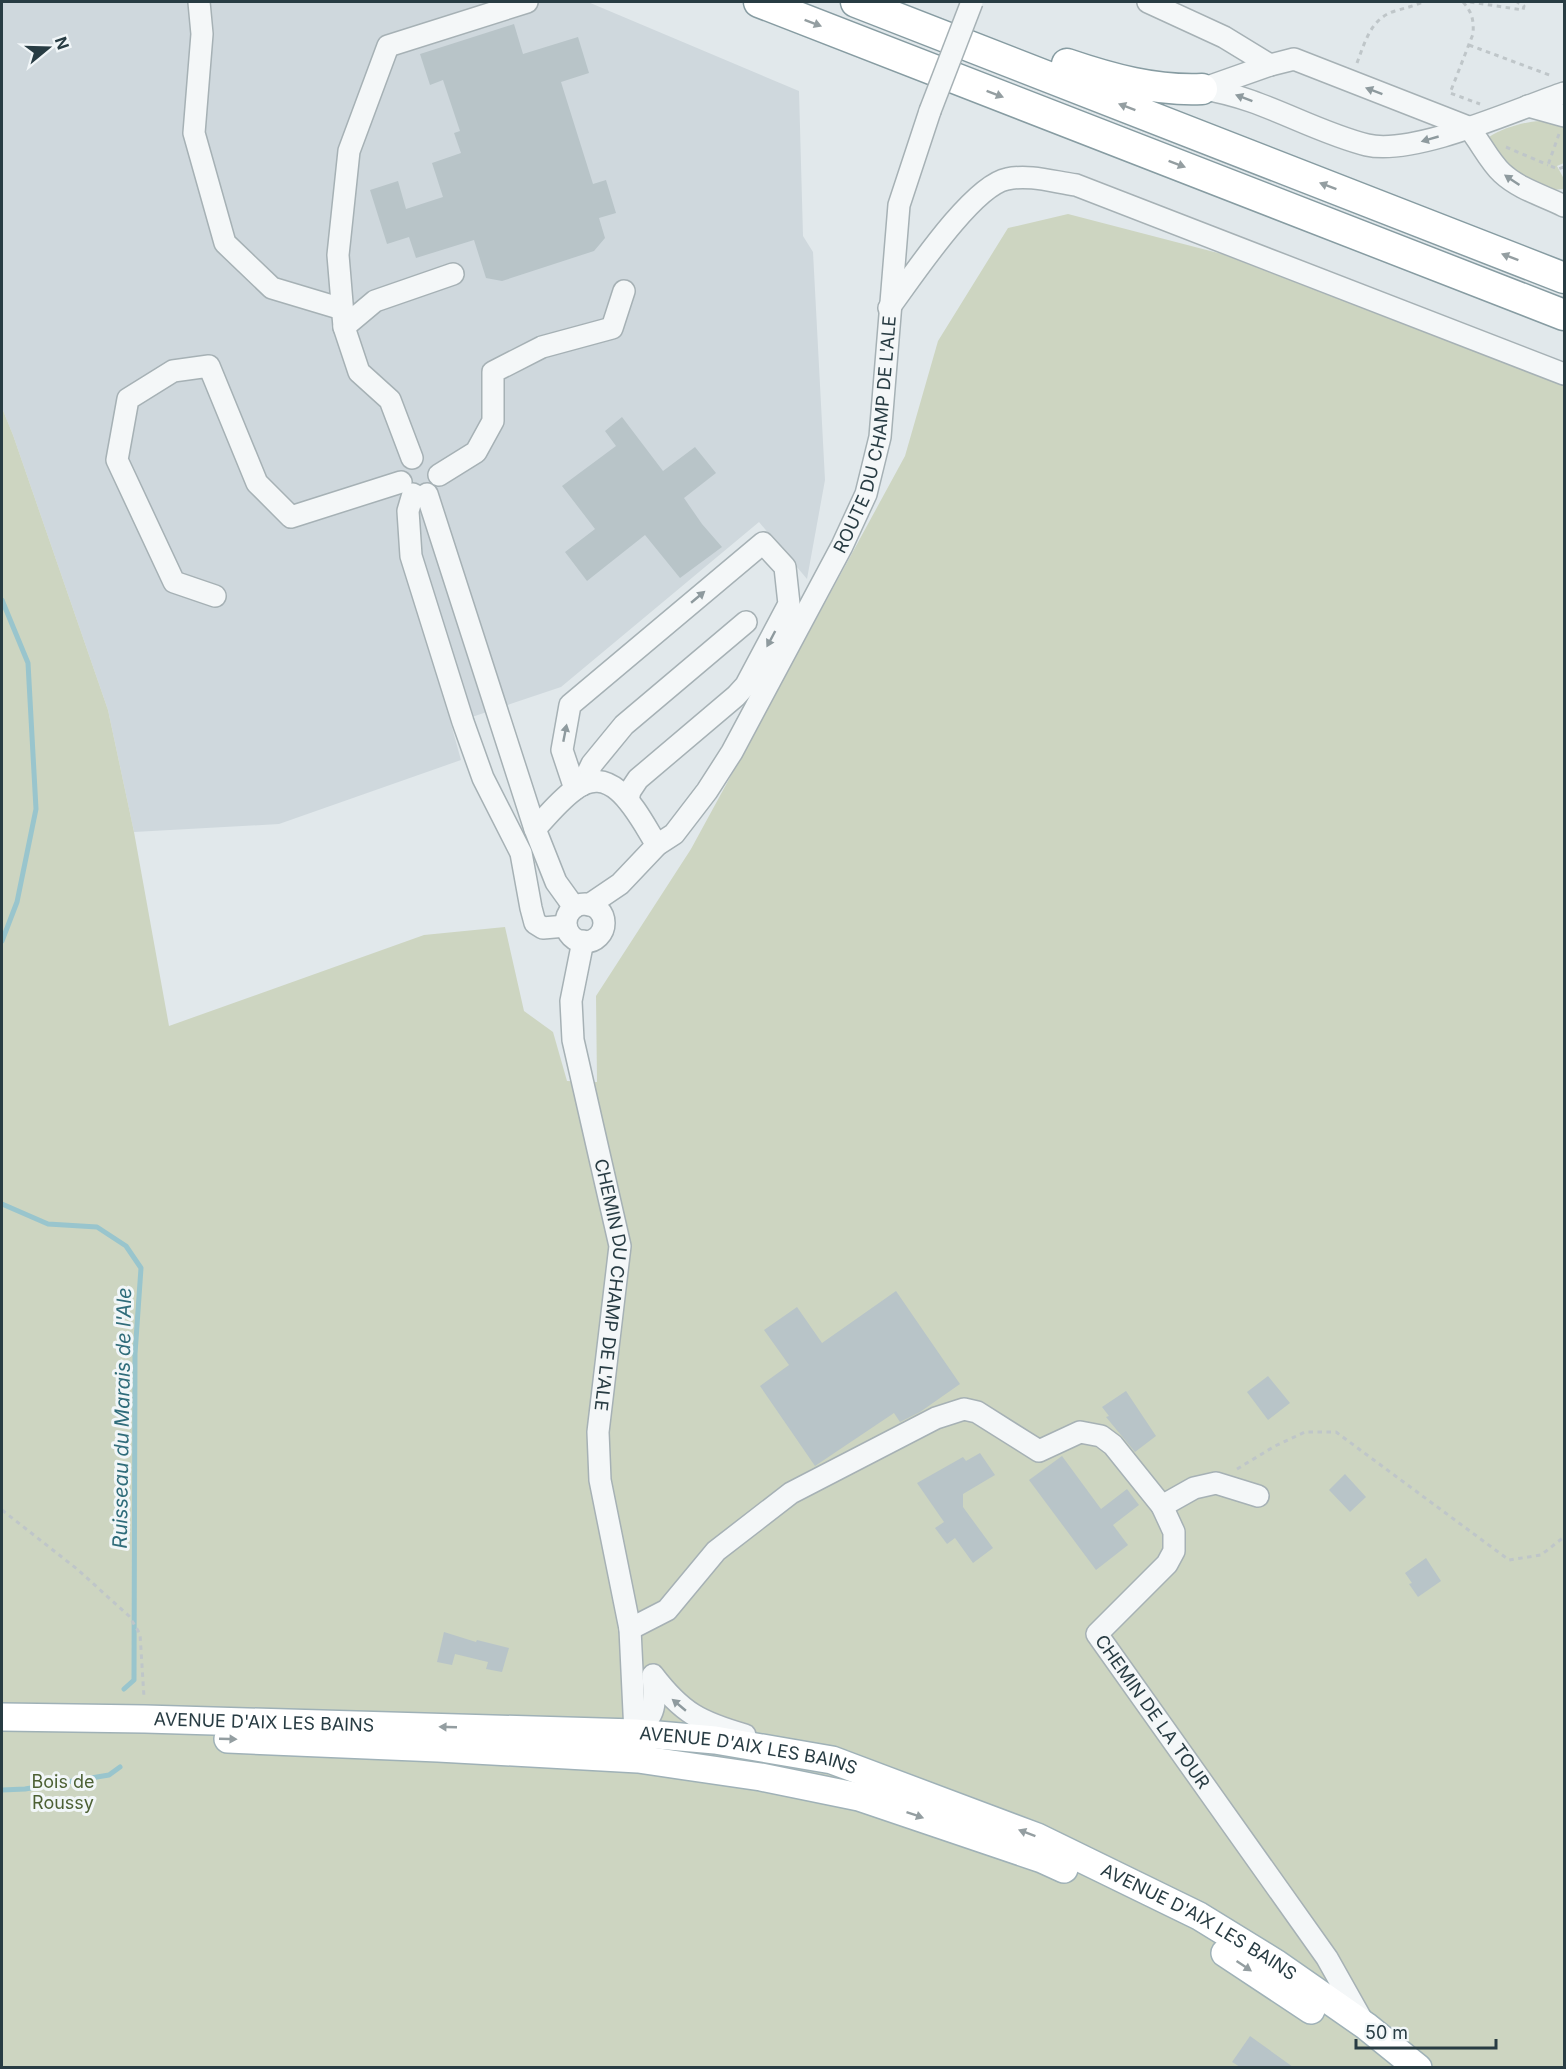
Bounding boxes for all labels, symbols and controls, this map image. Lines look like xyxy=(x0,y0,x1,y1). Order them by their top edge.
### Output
north arrow xyxy=(18,18,78,78)
one-way arrow xyxy=(804,19,822,28)
text: N xyxy=(51,34,74,52)
one-way arrow xyxy=(1365,86,1383,96)
one-way arrow xyxy=(986,89,1004,99)
one-way arrow xyxy=(1235,93,1253,103)
one-way arrow xyxy=(1118,102,1136,112)
one-way arrow xyxy=(1421,135,1439,144)
one-way arrow xyxy=(1168,160,1186,170)
one-way arrow xyxy=(1504,175,1520,186)
one-way arrow xyxy=(1319,181,1337,191)
one-way arrow xyxy=(1501,252,1519,261)
street label: ROUTE DU CHAMP DE L'ALE xyxy=(829,315,900,557)
one-way arrow xyxy=(690,591,706,604)
one-way arrow xyxy=(766,631,776,648)
one-way arrow xyxy=(561,723,570,742)
street label: CHEMIN DU CHAMP DE L'ALE xyxy=(590,1157,631,1412)
water label: Ruisseau du Marais de l'Ale xyxy=(108,1287,136,1549)
street label: CHEMIN DE LA TOUR xyxy=(1091,1631,1215,1793)
one-way arrow xyxy=(672,1699,687,1712)
street label: AVENUE D'AIX LES BAINS xyxy=(153,1708,375,1736)
one-way arrow xyxy=(439,1722,458,1731)
street label: AVENUE D'AIX LES BAINS xyxy=(639,1722,860,1779)
one-way arrow xyxy=(218,1735,237,1744)
park label: Bois de Roussy xyxy=(31,1771,95,1813)
one-way arrow xyxy=(906,1811,924,1821)
one-way arrow xyxy=(1018,1828,1036,1837)
street label: AVENUE D'AIX LES BAINS xyxy=(1098,1859,1301,1984)
one-way arrow xyxy=(1236,1960,1252,1971)
scale bar xyxy=(1356,2012,1496,2050)
text: 50 m xyxy=(1365,2022,1408,2043)

